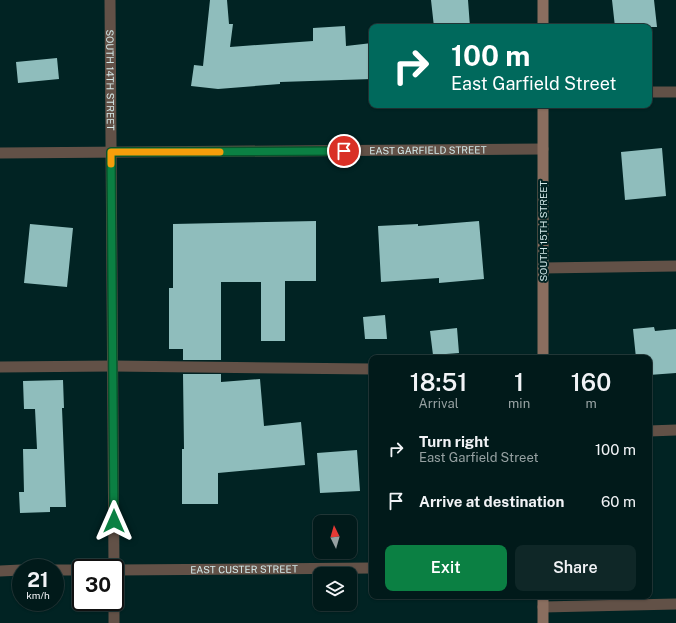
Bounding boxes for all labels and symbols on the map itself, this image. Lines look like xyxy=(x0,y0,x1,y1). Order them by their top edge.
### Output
street label: SOUTH 14TH STREET xyxy=(104,29,117,131)
pin xyxy=(327,134,361,168)
street label: EAST GARFIELD STREET xyxy=(369,143,487,156)
street label: SOUTH 15TH STREET xyxy=(537,180,549,282)
position arrow xyxy=(93,500,135,542)
north arrow xyxy=(313,515,357,559)
speed limit sign: 30 xyxy=(72,559,124,611)
street label: EAST CUSTER STREET xyxy=(190,563,298,575)

